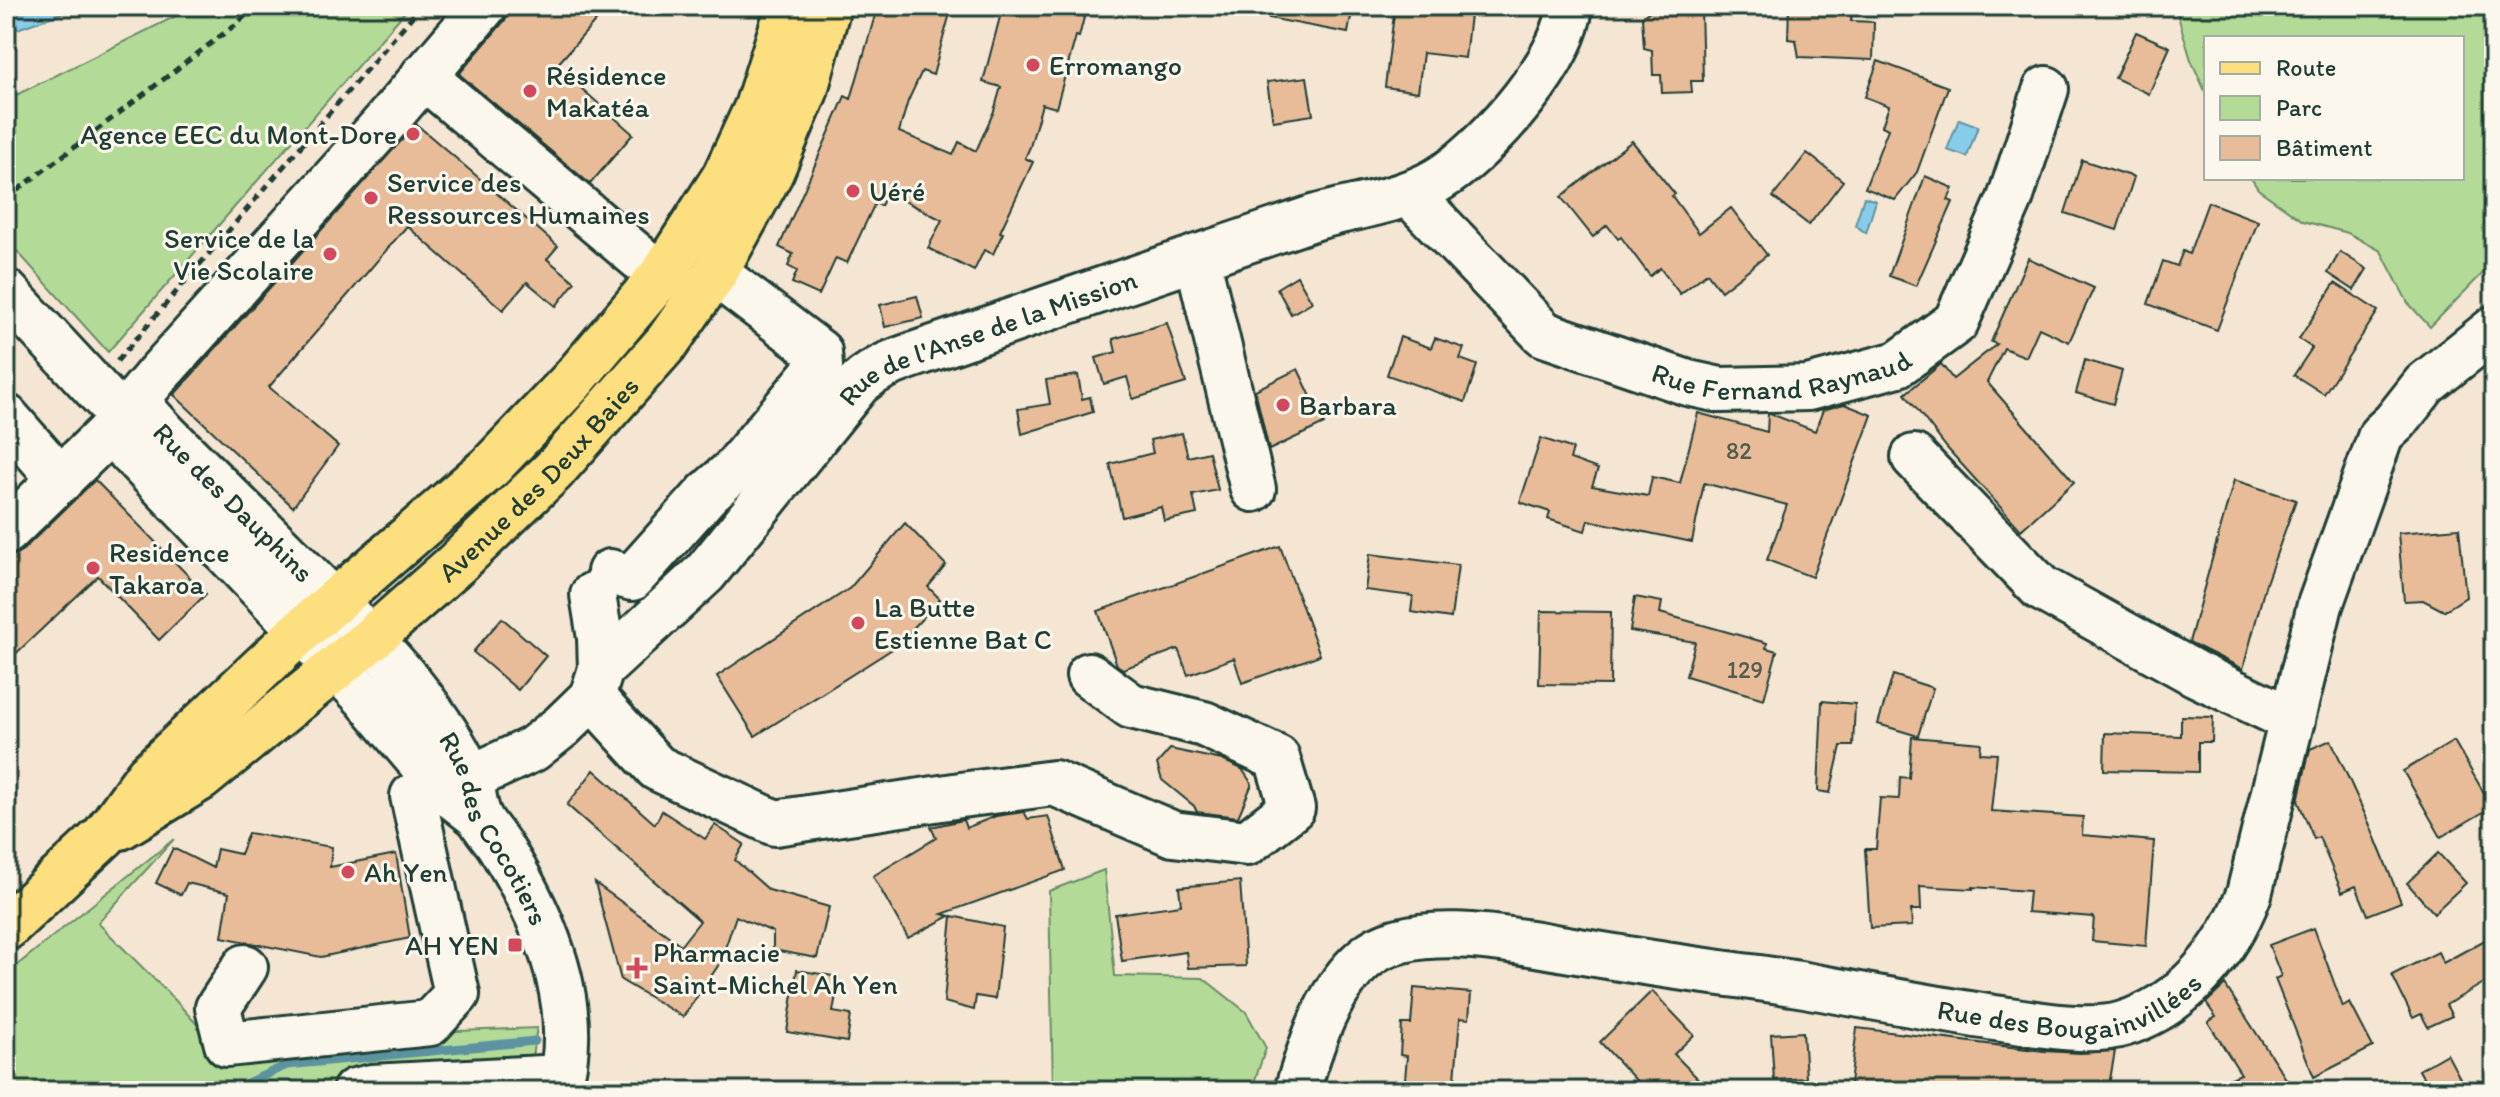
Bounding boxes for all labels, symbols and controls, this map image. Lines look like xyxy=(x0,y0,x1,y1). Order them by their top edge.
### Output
legend xyxy=(2204,36,2464,180)
place label: Erromango xyxy=(1049,48,1182,82)
text: Route xyxy=(2276,53,2336,82)
marker: Erromango xyxy=(1024,56,1042,74)
place label: Résidence Makatéa xyxy=(546,58,667,124)
marker: Résidence Makatéa xyxy=(521,82,539,100)
text: Parc xyxy=(2276,93,2322,122)
place label: Agence EEC du Mont-Dore xyxy=(80,117,397,151)
marker: Agence EEC du Mont-Dore xyxy=(404,125,422,143)
text: Bâtiment xyxy=(2276,133,2372,162)
place label: Service des Ressources Humaines xyxy=(387,165,650,231)
place label: Uéré xyxy=(869,174,925,208)
marker: Uéré xyxy=(844,182,862,200)
marker: Service des Ressources Humaines xyxy=(362,189,380,207)
place label: Service de la Vie Scolaire xyxy=(164,221,314,287)
marker: Service de la Vie Scolaire xyxy=(321,245,339,263)
street label: Rue de l'Anse de la Mission xyxy=(830,262,1141,412)
street label: Rue Fernand Raynaud xyxy=(1647,343,1919,407)
street label: Avenue des Deux Baies xyxy=(431,369,646,589)
place label: Barbara xyxy=(1299,388,1397,422)
marker: Barbara xyxy=(1274,396,1292,414)
street label: Rue des Dauphins xyxy=(146,415,321,589)
house number: 82 xyxy=(1726,436,1752,465)
place label: Residence Takaroa xyxy=(109,535,230,601)
marker: Residence Takaroa xyxy=(84,559,102,577)
place label: La Butte Estienne Bat C xyxy=(874,590,1052,656)
marker: La Butte Estienne Bat C xyxy=(849,614,867,632)
house number: 129 xyxy=(1727,655,1763,684)
street label: Rue des Cocotiers xyxy=(432,725,557,930)
place label: Ah Yen xyxy=(364,855,448,889)
marker: Ah Yen xyxy=(339,863,357,881)
place label: AH YEN xyxy=(405,928,499,962)
place label: Pharmacie Saint-Michel Ah Yen xyxy=(653,935,898,1001)
marker: AH YEN xyxy=(506,936,524,954)
marker: Pharmacie Saint-Michel Ah Yen xyxy=(628,959,646,977)
street label: Rue des Bougainvillées xyxy=(1935,966,2208,1045)

